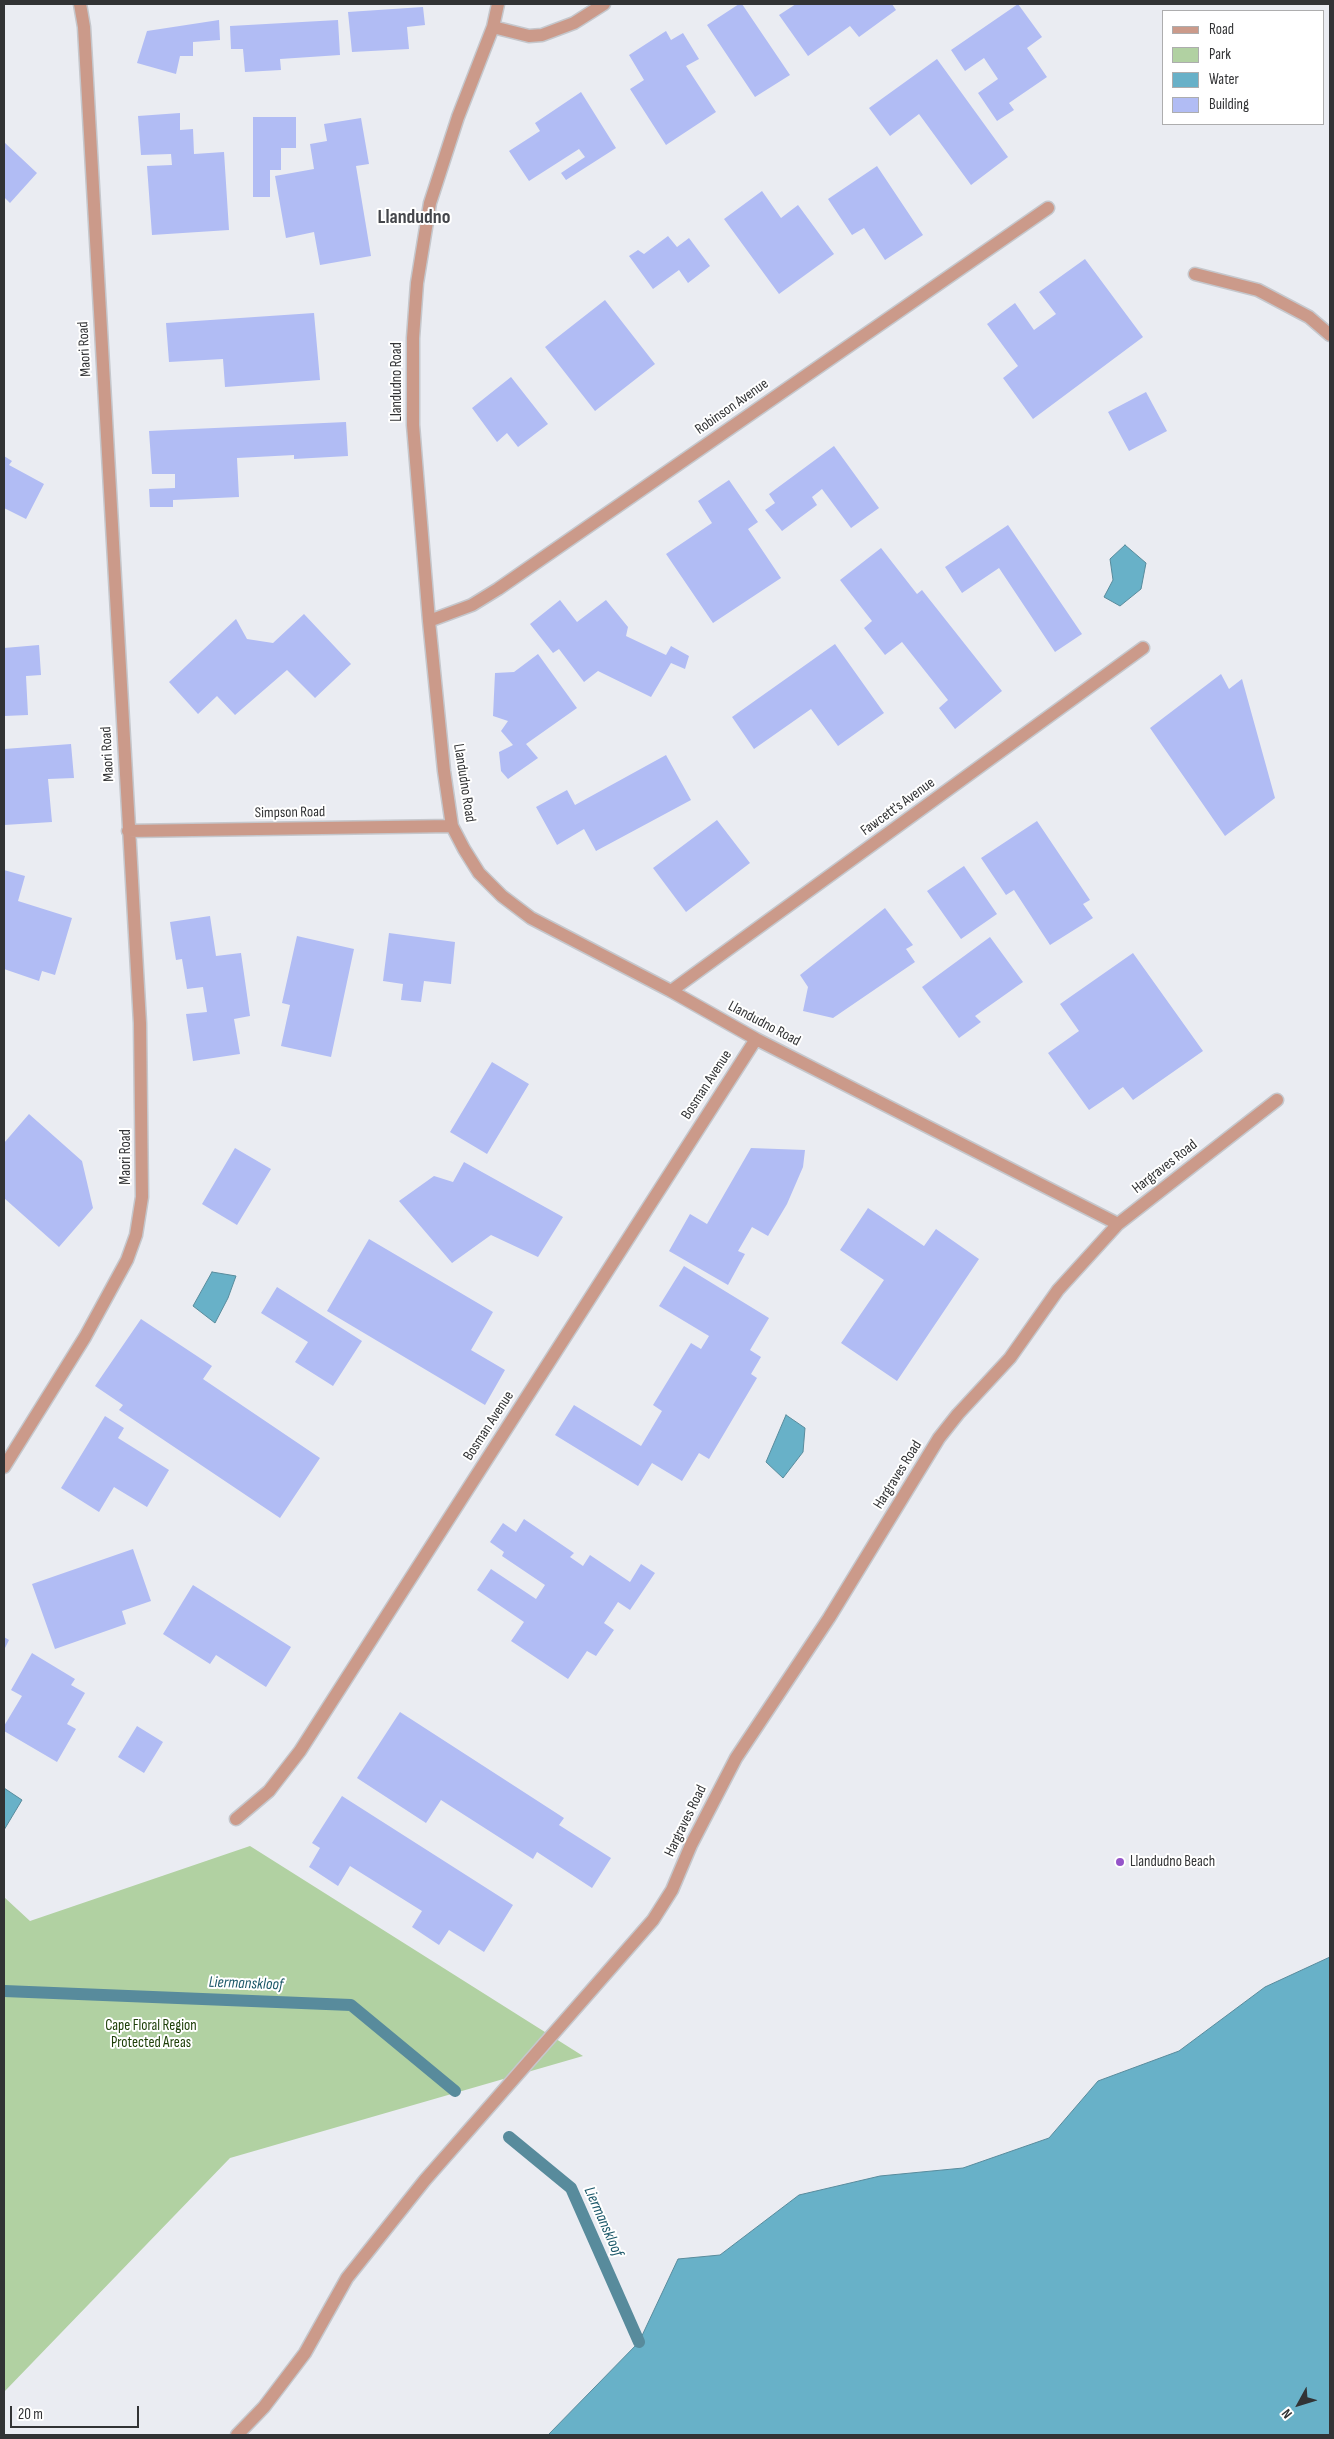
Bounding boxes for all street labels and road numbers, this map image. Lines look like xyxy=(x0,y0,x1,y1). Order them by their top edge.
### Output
street label: Maori Road xyxy=(75,321,95,377)
street label: Llandudno Road xyxy=(388,342,406,422)
street label: Robinson Avenue xyxy=(692,375,772,439)
street label: Maori Road xyxy=(98,726,118,782)
street label: Llandudno Road xyxy=(449,742,479,824)
street label: Fawcett's Avenue xyxy=(857,774,939,840)
street label: Simpson Road xyxy=(255,803,325,823)
street label: Llandudno Road xyxy=(725,997,803,1051)
street label: Bosman Avenue xyxy=(678,1047,736,1123)
street label: Maori Road xyxy=(117,1129,135,1185)
street label: Hargraves Road xyxy=(1129,1136,1201,1198)
street label: Bosman Avenue xyxy=(460,1388,518,1464)
street label: Hargraves Road xyxy=(870,1437,926,1513)
street label: Hargraves Road xyxy=(661,1782,711,1860)

